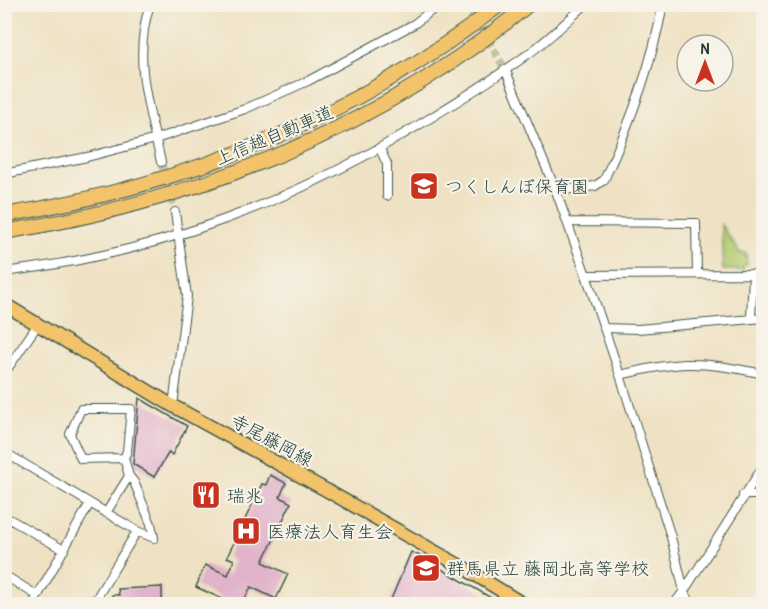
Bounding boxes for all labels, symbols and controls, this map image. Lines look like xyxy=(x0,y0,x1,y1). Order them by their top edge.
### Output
north arrow xyxy=(675,33,735,93)
text: N xyxy=(701,37,710,59)
street label: 上信越自動車道 xyxy=(211,99,337,171)
school or university icon: つくしんぼ保育園 xyxy=(408,170,440,202)
place label: つくしんぼ保育園 xyxy=(445,174,589,199)
street label: 寺尾藤岡線 xyxy=(226,408,318,472)
restaurant icon: 瑞兆 xyxy=(190,479,222,511)
place label: 瑞兆 xyxy=(227,483,263,508)
hospital icon: 医療法人育生会 xyxy=(230,515,262,547)
place label: 医療法人育生会 xyxy=(267,519,393,544)
school or university icon: 群馬県立 藤岡北高等学校 xyxy=(410,552,442,584)
place label: 群馬県立 藤岡北高等学校 xyxy=(447,556,649,581)

